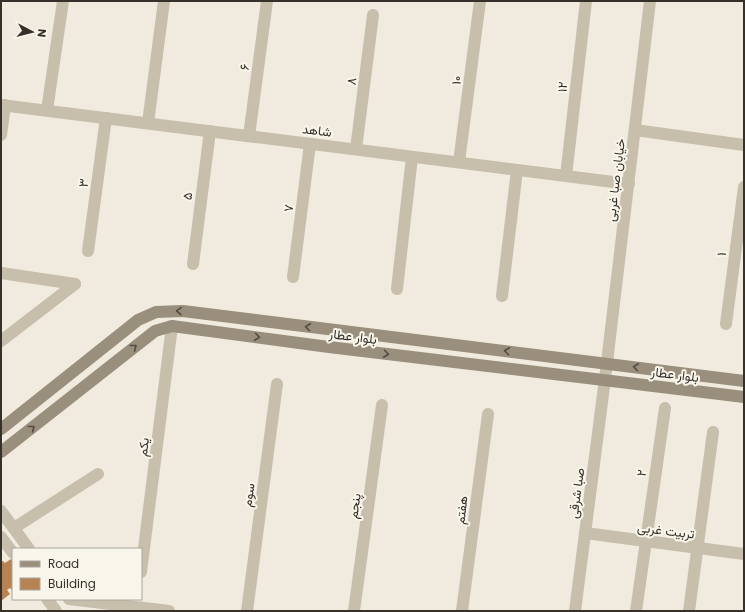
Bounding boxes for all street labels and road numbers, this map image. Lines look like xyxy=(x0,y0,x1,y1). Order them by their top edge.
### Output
street label: ۶ xyxy=(235,63,254,72)
street label: ۱۰ xyxy=(447,74,466,86)
street label: ۸ xyxy=(342,76,361,86)
street label: ۱۲ xyxy=(552,81,573,93)
street label: شاهد xyxy=(301,119,333,142)
street label: خیابان صبا غربی xyxy=(601,137,630,223)
street label: ۳ xyxy=(74,178,93,188)
street label: ۵ xyxy=(178,191,197,201)
street label: ۷ xyxy=(279,203,298,213)
street label: ۱ xyxy=(712,251,731,257)
street label: بلوار عطار xyxy=(327,324,378,349)
street label: بلوار عطار xyxy=(649,362,700,387)
street label: یکم xyxy=(133,437,154,458)
street label: صبا شرقی xyxy=(564,466,589,520)
street label: ۲ xyxy=(632,468,651,478)
street label: سوم xyxy=(237,482,260,508)
street label: پنجم xyxy=(343,492,366,520)
street label: هفتم xyxy=(450,495,473,525)
street label: تربیت غربی xyxy=(636,518,696,543)

